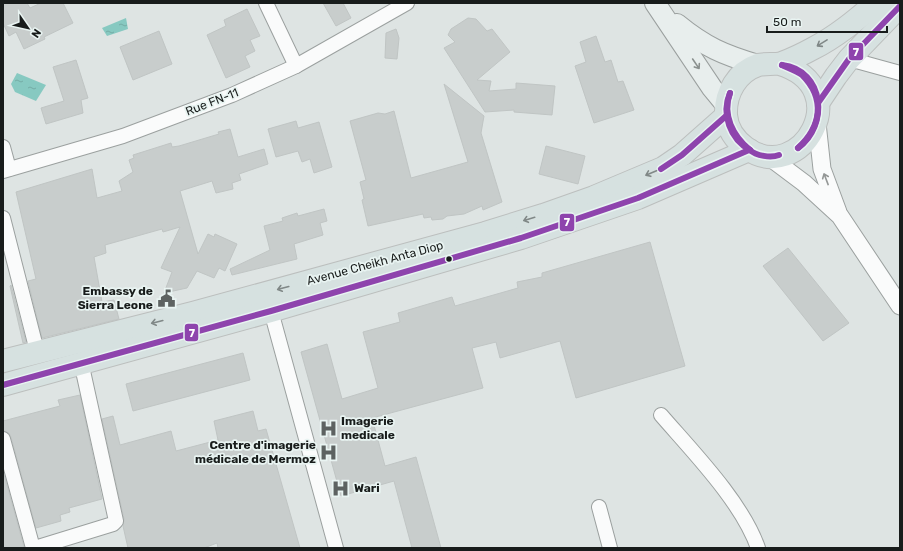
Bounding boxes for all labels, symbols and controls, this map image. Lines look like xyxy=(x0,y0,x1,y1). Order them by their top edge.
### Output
north arrow xyxy=(8,8,48,48)
scale bar xyxy=(767,8,887,34)
text: 50 m xyxy=(773,15,801,29)
text: N xyxy=(28,26,43,40)
one-way arrow xyxy=(817,39,828,47)
line badge: 7 xyxy=(848,42,864,61)
text: 7 xyxy=(853,46,860,59)
one-way arrow xyxy=(692,58,700,69)
street label: Rue FN-11 xyxy=(184,85,240,119)
one-way arrow xyxy=(645,170,657,177)
one-way arrow xyxy=(822,174,830,186)
line badge: 7 xyxy=(559,213,575,232)
one-way arrow xyxy=(523,216,536,223)
text: 7 xyxy=(564,216,571,229)
street label: Avenue Cheikh Anta Diop xyxy=(305,238,445,288)
unlabelled marker xyxy=(444,254,454,264)
place label: Embassy de Sierra Leone xyxy=(78,284,153,312)
one-way arrow xyxy=(276,285,289,292)
public building icon: Embassy de Sierra Leone xyxy=(156,288,176,308)
one-way arrow xyxy=(151,318,164,326)
line badge: 7 xyxy=(184,323,199,342)
text: 7 xyxy=(189,327,196,340)
place label: Imagerie medicale xyxy=(341,414,395,442)
hospital icon: Imagerie medicale xyxy=(318,418,338,438)
place label: Centre d'imagerie médicale de Mermoz xyxy=(195,438,316,466)
hospital icon: Centre d'imagerie médicale de Mermoz xyxy=(319,442,339,462)
hospital icon: Wari xyxy=(331,478,351,498)
place label: Wari xyxy=(354,481,380,495)

